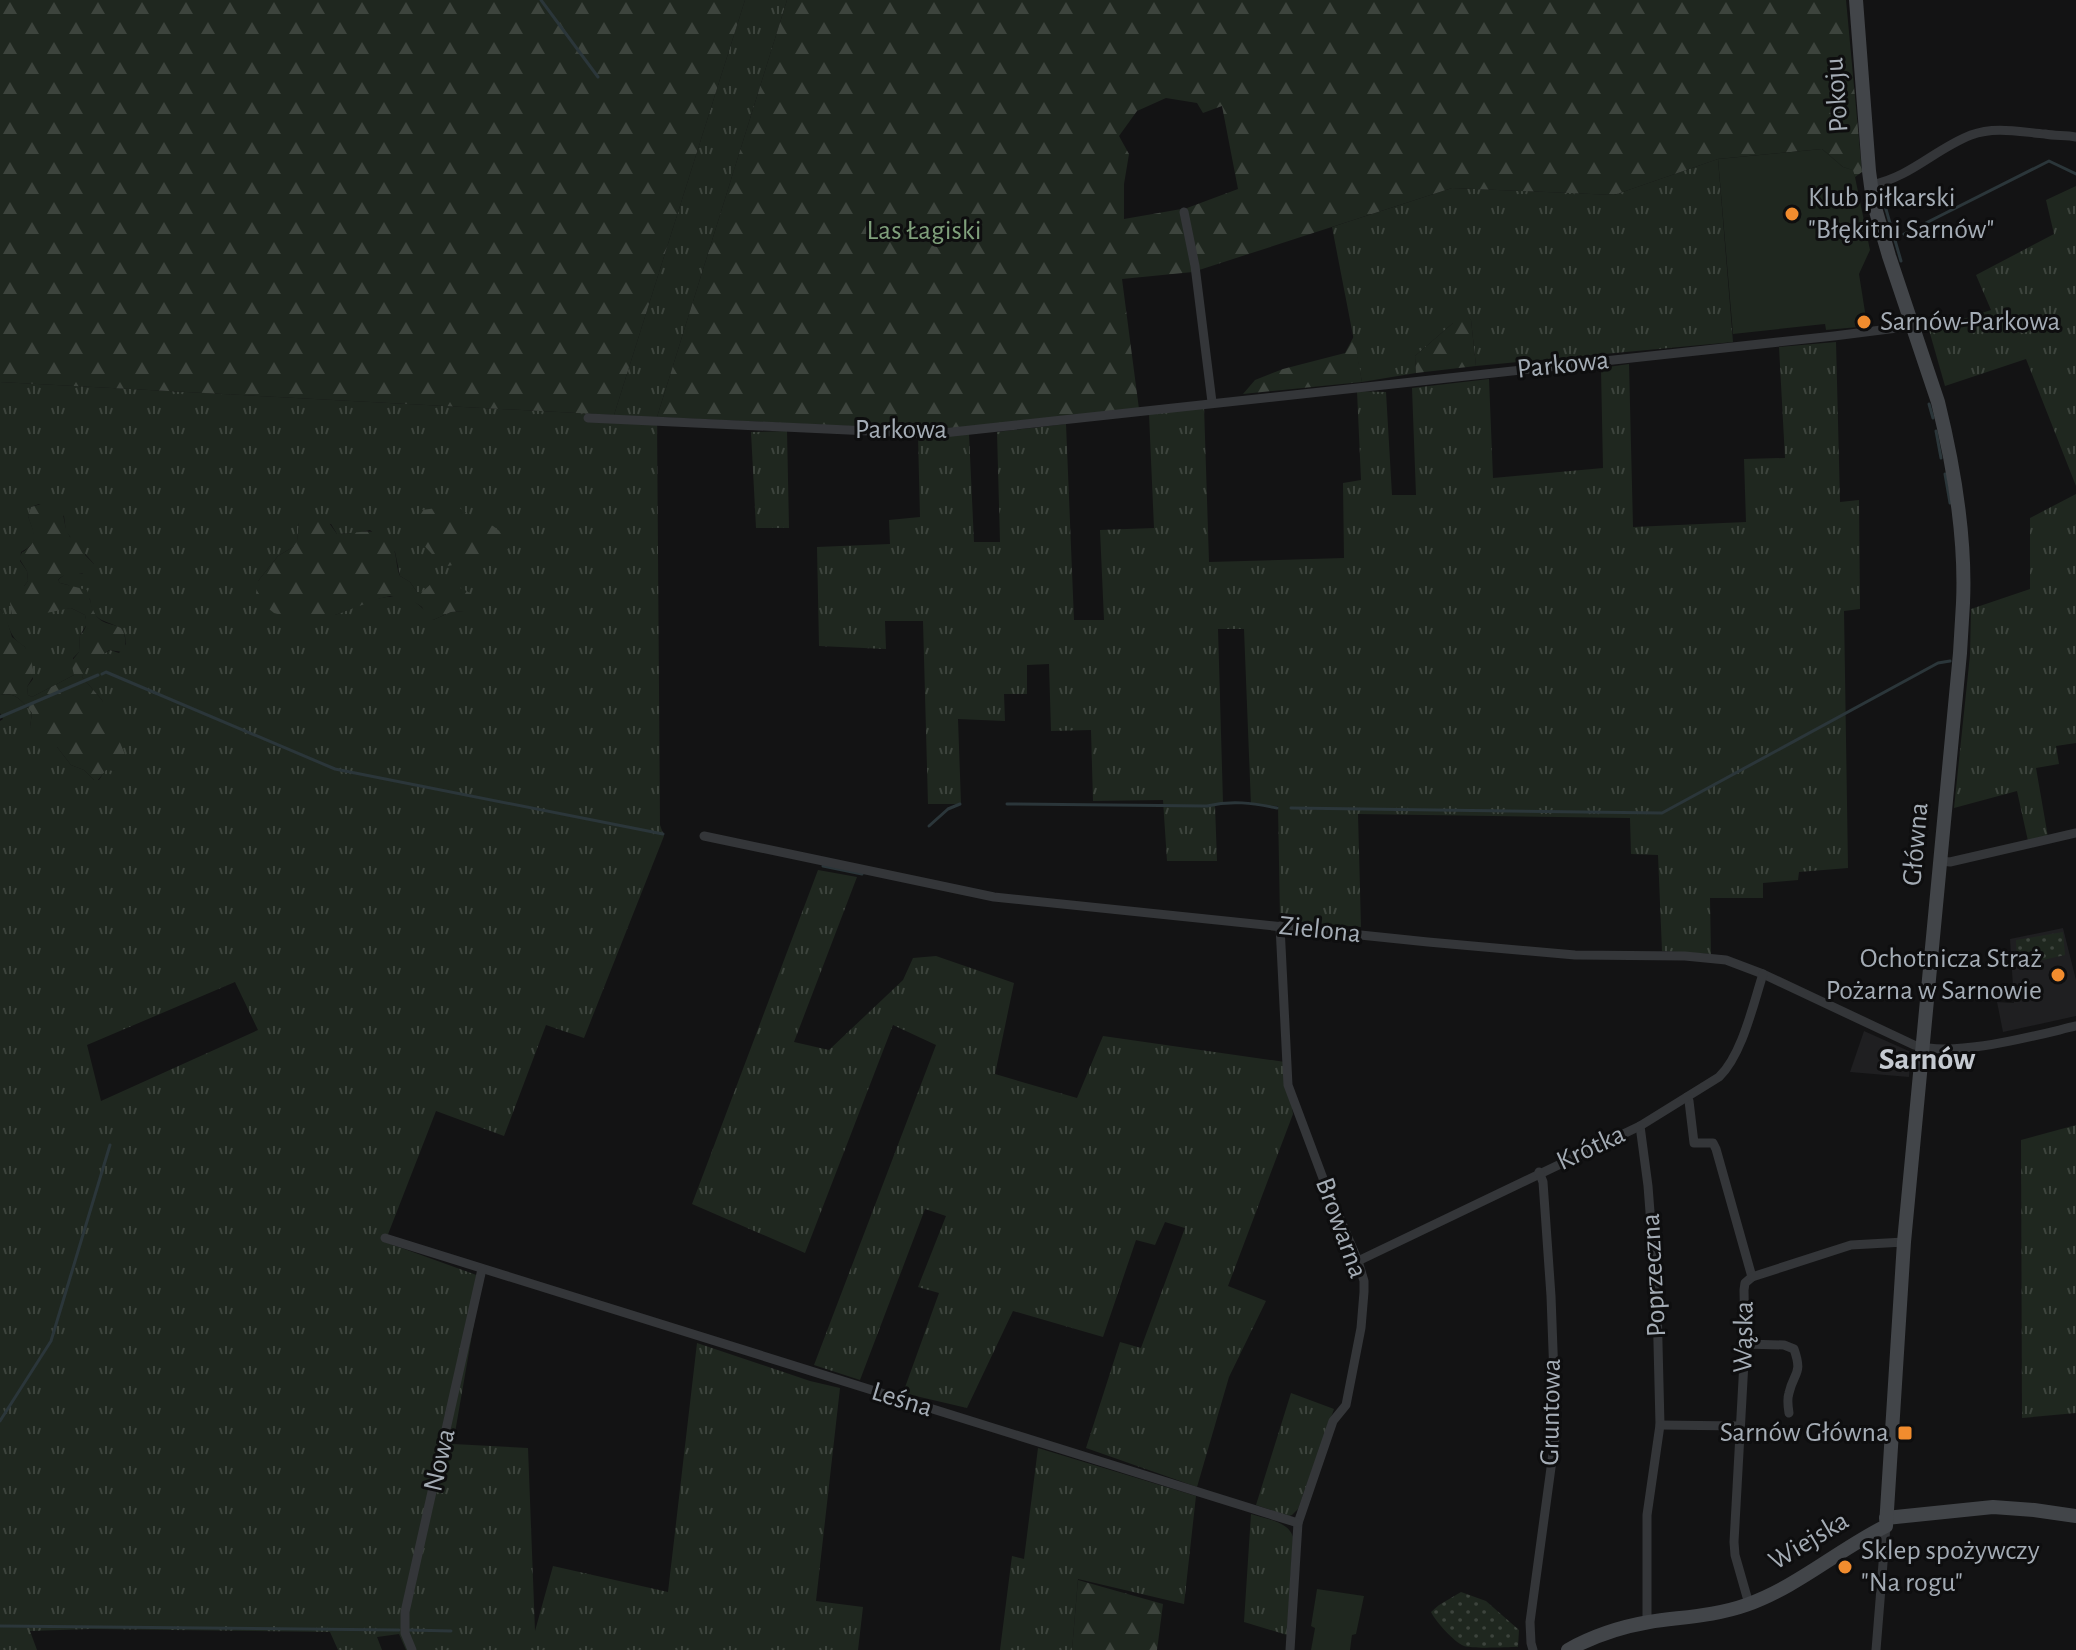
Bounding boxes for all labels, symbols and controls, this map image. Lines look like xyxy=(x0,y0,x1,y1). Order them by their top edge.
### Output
street label: Pokoju xyxy=(1820,57,1854,133)
place label: Klub piłkarski "Błękitni Sarnów" xyxy=(1808,184,1994,244)
marker: Klub piłkarski "Błękitni Sarnów" xyxy=(1783,205,1801,223)
park label: Las Łagiski xyxy=(867,217,981,245)
place label: Sarnów-Parkowa xyxy=(1880,308,2061,336)
marker: Sarnów-Parkowa xyxy=(1855,313,1873,331)
street label: Parkowa xyxy=(1515,346,1611,384)
street label: Parkowa xyxy=(855,416,947,444)
street label: Główna xyxy=(1898,801,1934,887)
street label: Zielona xyxy=(1278,912,1362,948)
place label: Ochotnicza Straż Pożarna w Sarnowie xyxy=(1826,945,2042,1005)
marker: Ochotnicza Straż Pożarna w Sarnowie xyxy=(2049,966,2067,984)
district label: Sarnów xyxy=(1879,1043,1976,1075)
street label: Krótka xyxy=(1553,1120,1630,1176)
street label: Browarna xyxy=(1310,1174,1372,1282)
street label: Poprzeczna xyxy=(1637,1212,1671,1338)
street label: Wąska xyxy=(1729,1301,1759,1373)
street label: Gruntowa xyxy=(1536,1358,1566,1466)
street label: Leśna xyxy=(868,1378,936,1422)
place label: Sarnów Główna xyxy=(1720,1419,1889,1447)
marker: Sarnów Główna xyxy=(1896,1424,1914,1442)
street label: Nowa xyxy=(419,1426,461,1494)
street label: Wiejska xyxy=(1764,1506,1854,1576)
place label: Sklep spożywczy "Na rogu" xyxy=(1861,1537,2040,1597)
marker: Sklep spożywczy "Na rogu" xyxy=(1836,1558,1854,1576)

